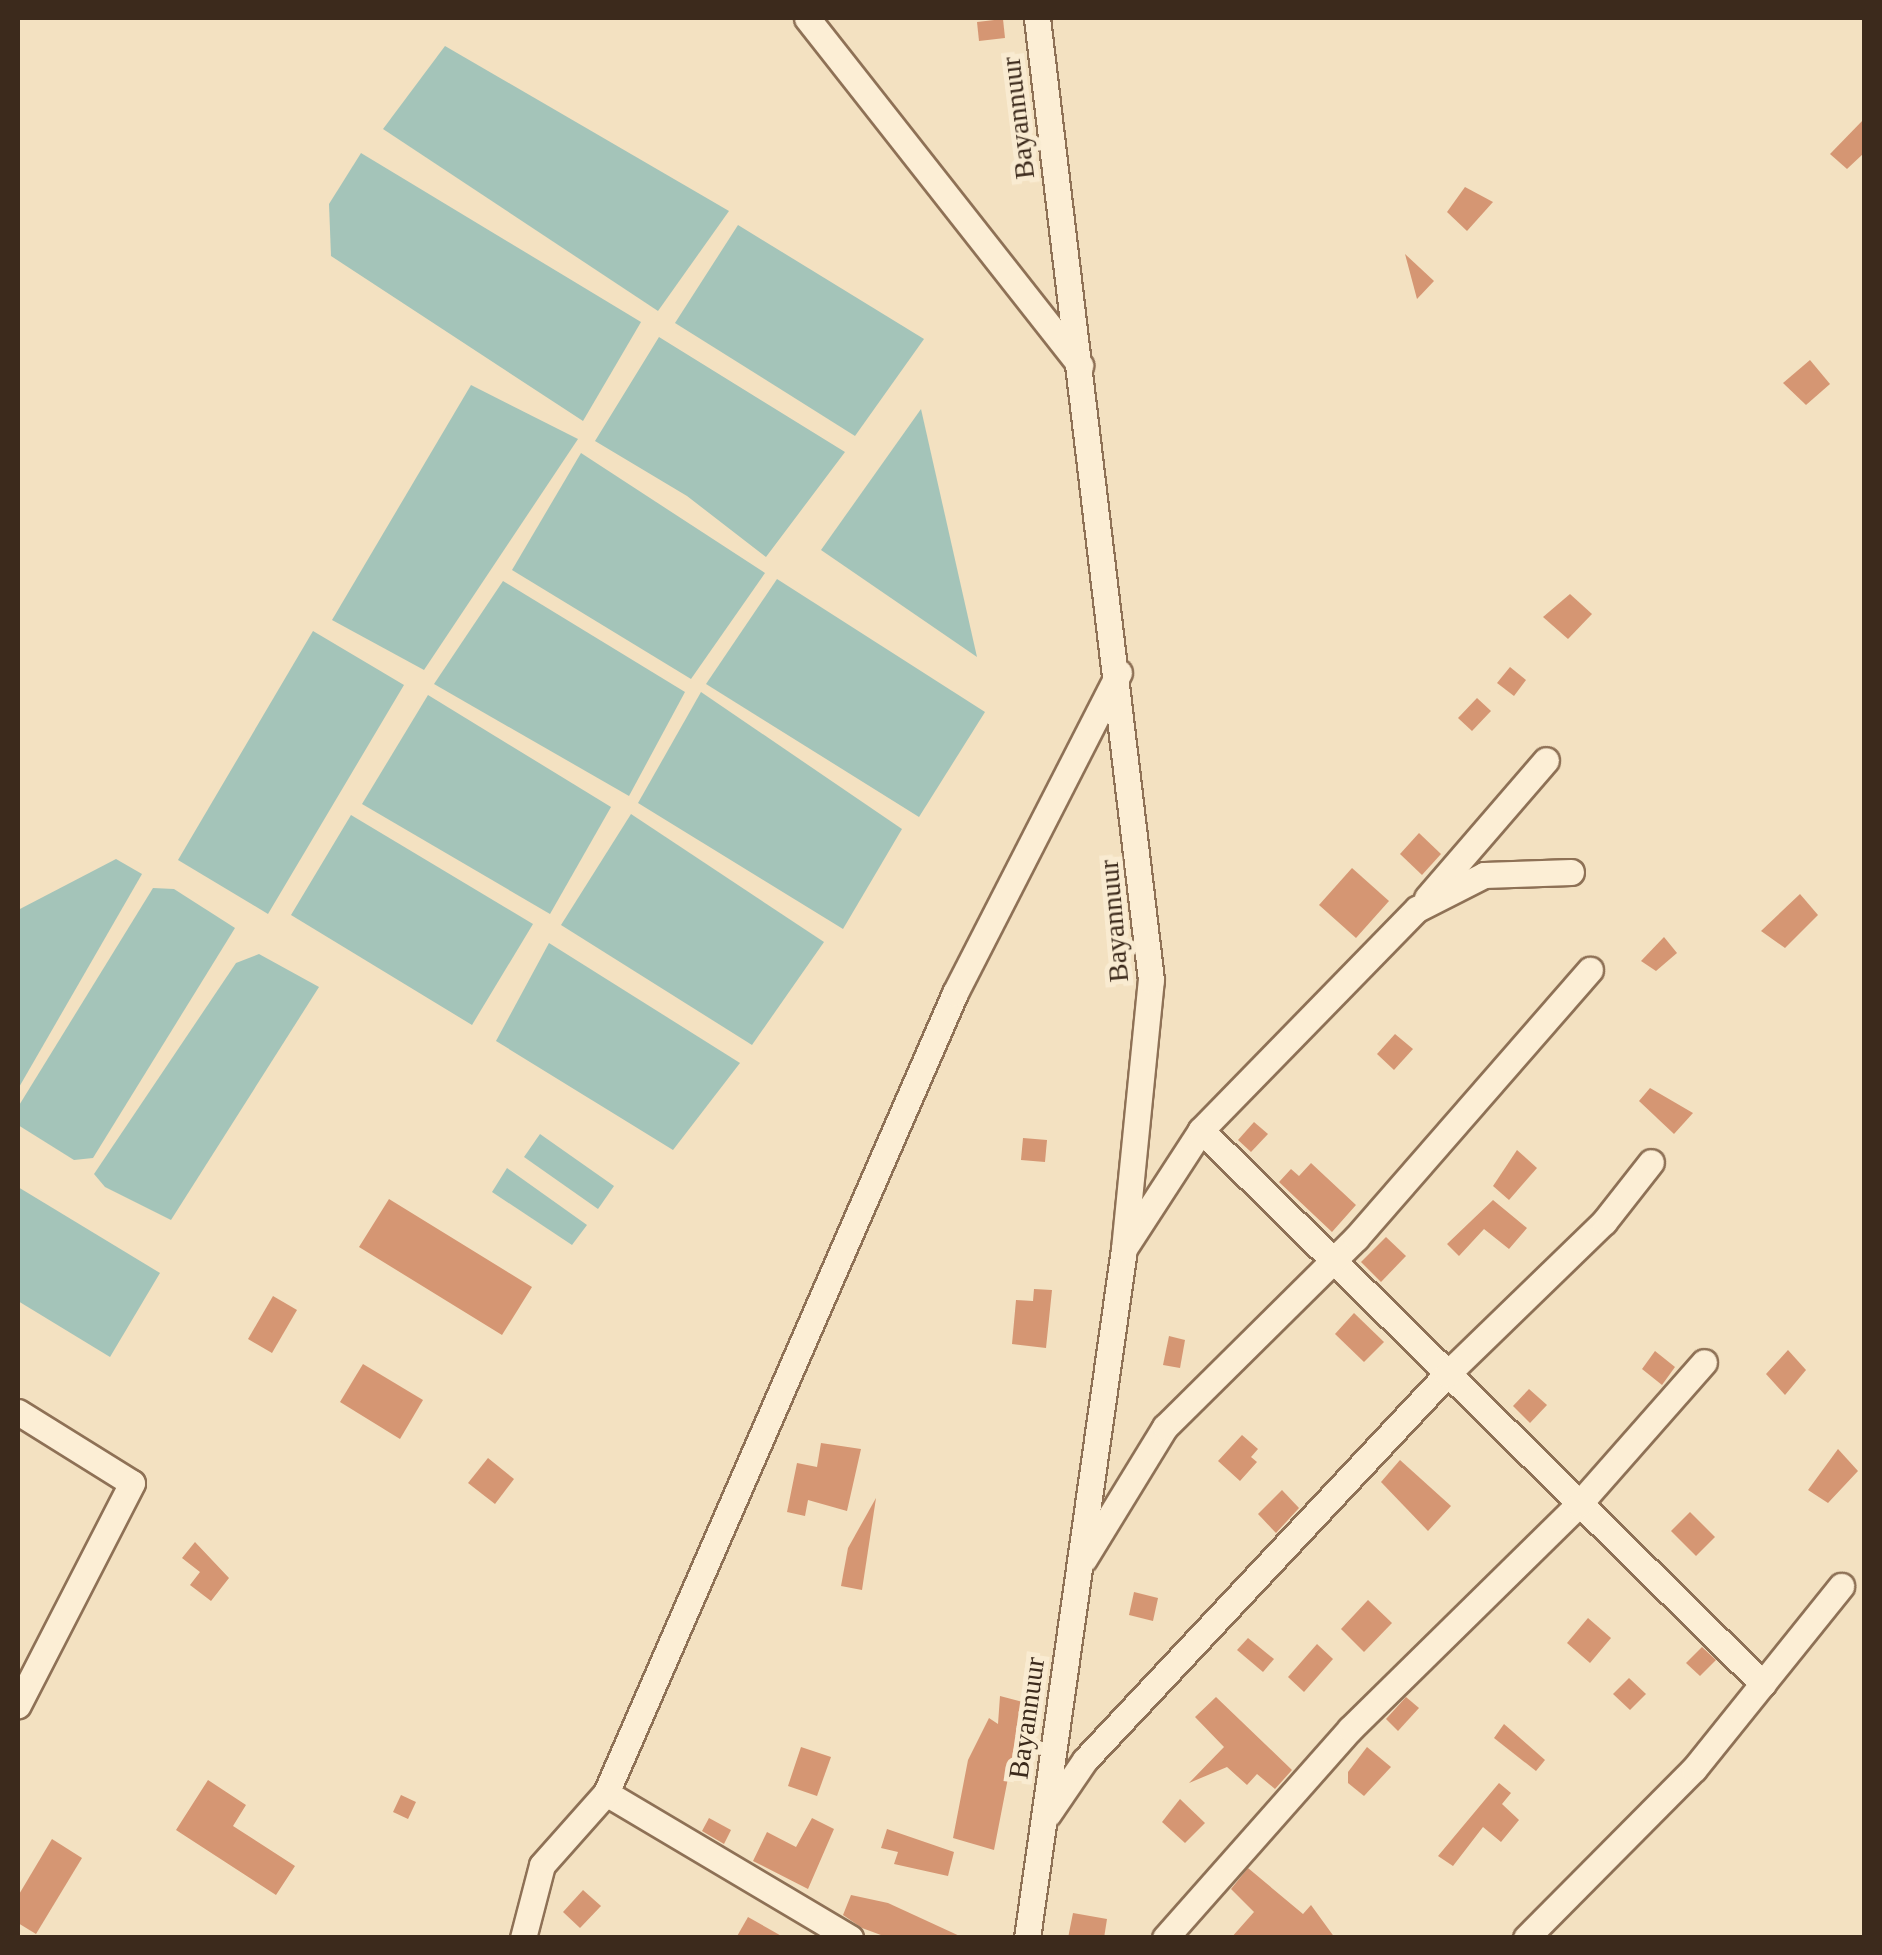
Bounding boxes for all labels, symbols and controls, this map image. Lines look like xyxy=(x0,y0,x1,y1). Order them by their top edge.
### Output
street label: Bayannuur xyxy=(994,55,1042,181)
street label: Bayannuur xyxy=(1092,858,1136,984)
street label: Bayannuur xyxy=(1002,1655,1052,1781)

